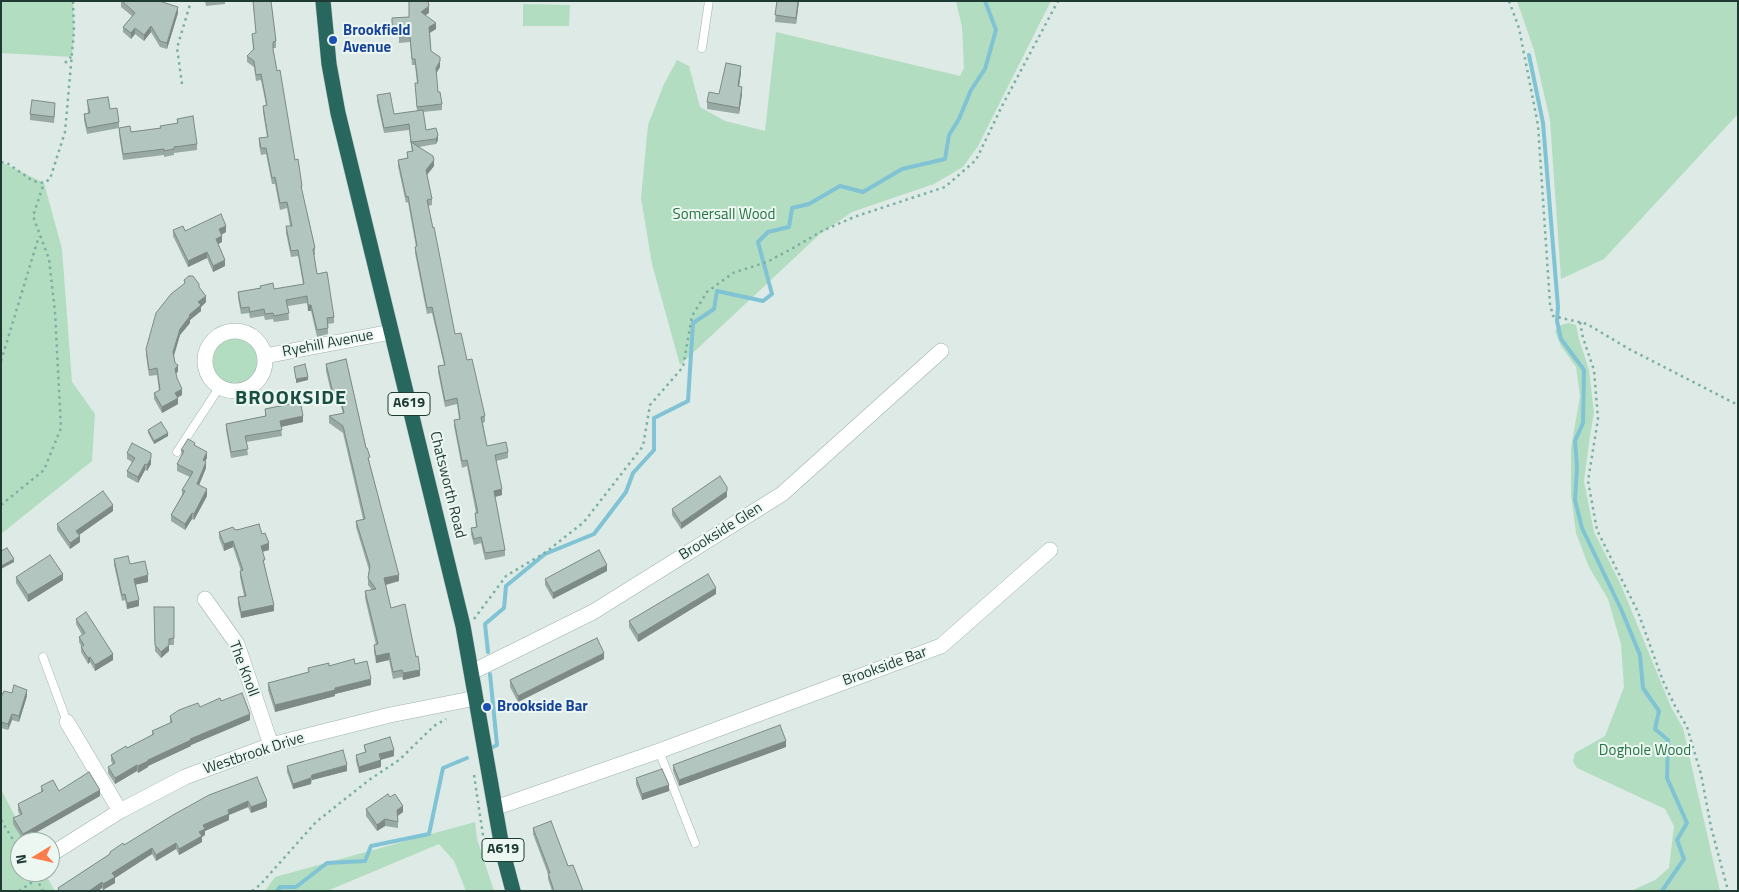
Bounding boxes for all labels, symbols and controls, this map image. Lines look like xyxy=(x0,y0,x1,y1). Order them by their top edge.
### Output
place label: Brookfield Avenue xyxy=(343,22,411,57)
marker: Brookfield Avenue xyxy=(327,34,339,46)
park label: Somersall Wood xyxy=(673,206,775,224)
street label: Ryehill Avenue xyxy=(281,326,375,362)
district label: BROOKSIDE xyxy=(234,387,348,411)
road number: A619 xyxy=(388,392,430,416)
street label: Chatsworth Road xyxy=(425,430,469,540)
street label: Brookside Glen xyxy=(676,499,766,565)
street label: The Knoll xyxy=(224,639,262,699)
street label: Brookside Bar xyxy=(840,643,930,691)
place label: Brookside Bar xyxy=(497,698,588,716)
marker: Brookside Bar xyxy=(481,701,493,713)
street label: Westbrook Drive xyxy=(201,729,307,779)
park label: Doghole Wood xyxy=(1599,742,1691,760)
north arrow xyxy=(10,832,60,882)
road number: A619 xyxy=(482,838,524,862)
text: N xyxy=(10,853,32,866)

